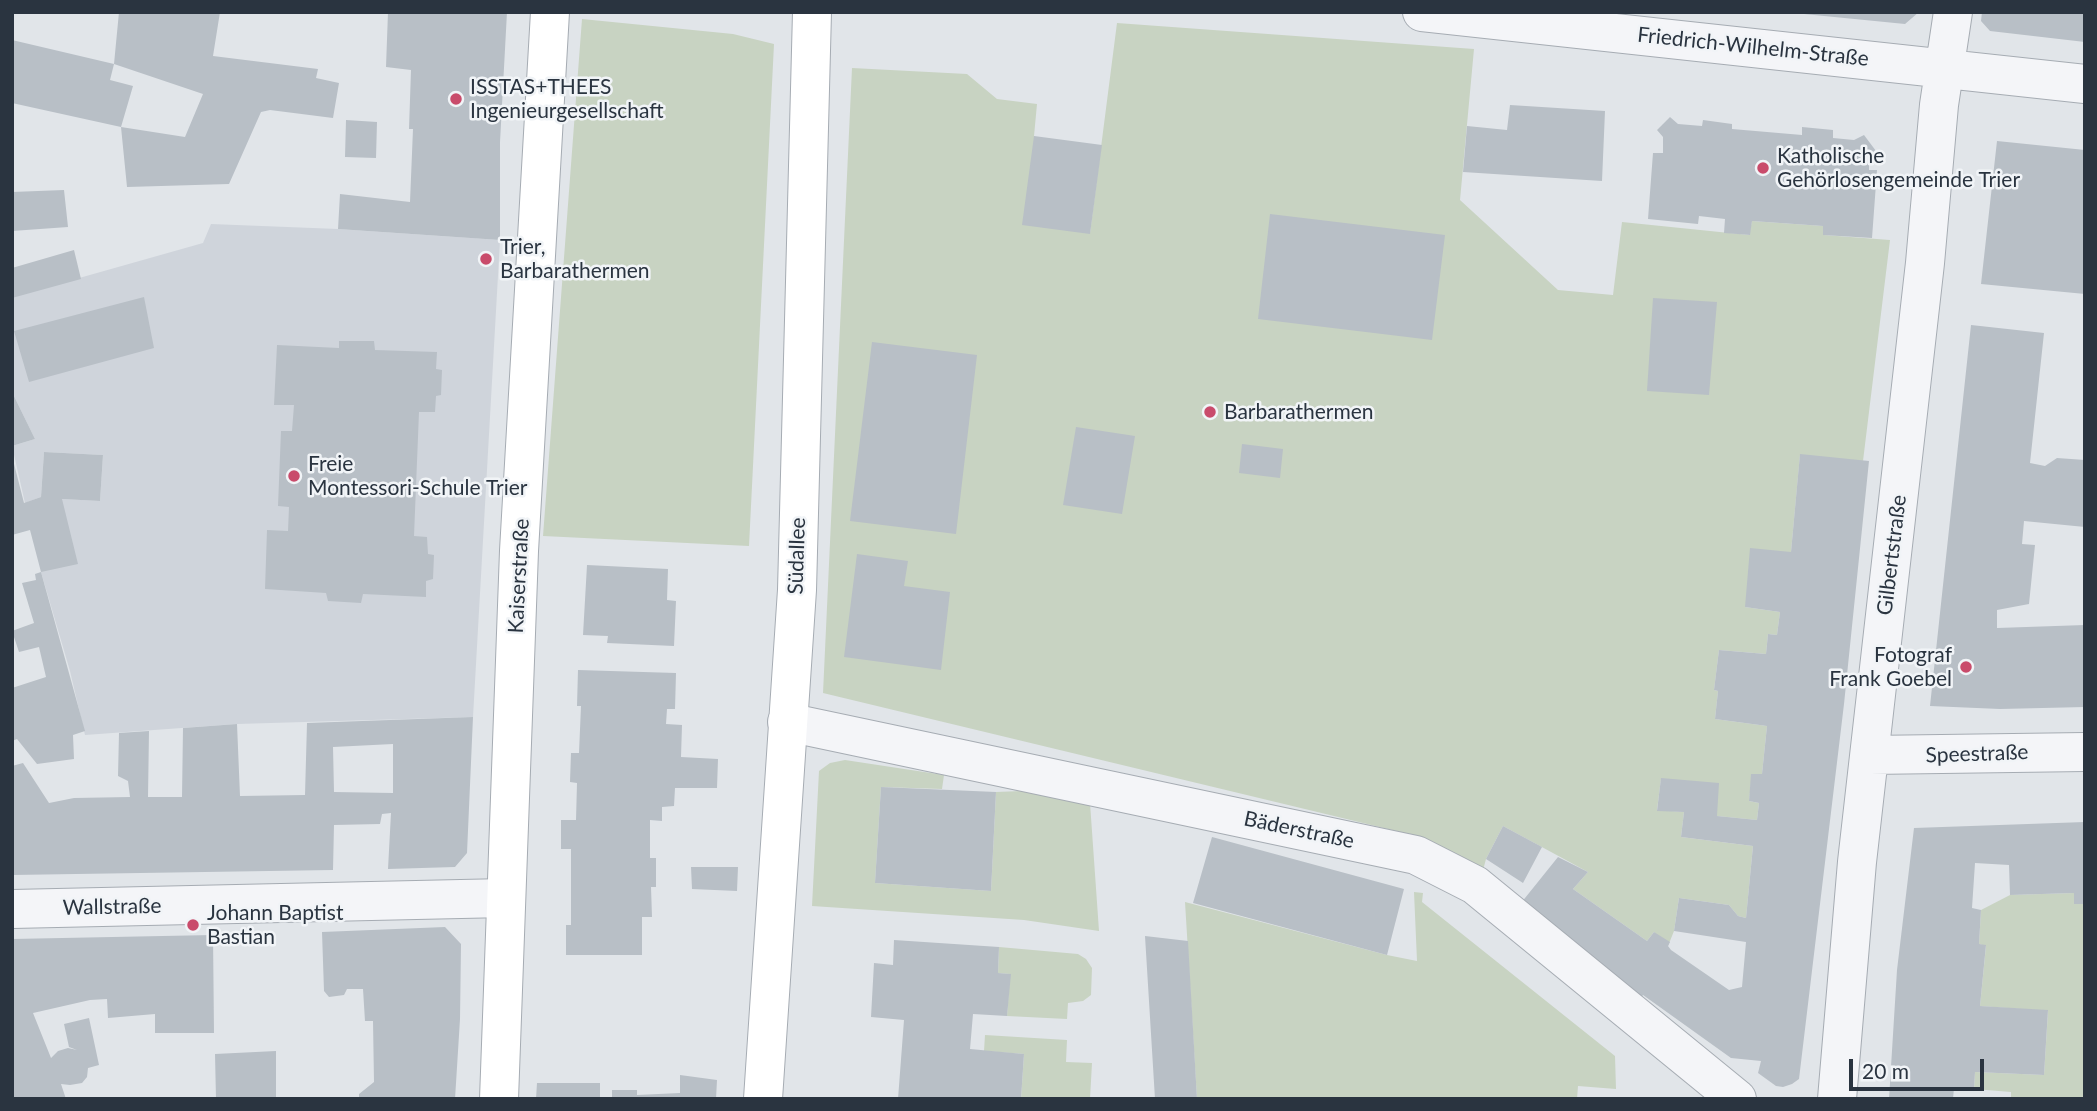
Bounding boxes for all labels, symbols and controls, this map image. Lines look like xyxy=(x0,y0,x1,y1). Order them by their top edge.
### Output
street label: Friedrich-Wilhelm-Straße xyxy=(1636,22,1870,72)
place label: ISSTAS+THEES Ingenieurgesellschaft xyxy=(470,74,664,124)
marker: ISSTAS+THEES Ingenieurgesellschaft xyxy=(448,91,464,107)
place label: Katholische Gehörlosengemeinde Trier xyxy=(1777,143,2020,193)
marker: Katholische Gehörlosengemeinde Trier xyxy=(1755,160,1771,176)
place label: Trier, Barbarathermen xyxy=(500,234,650,284)
marker: Trier, Barbarathermen xyxy=(478,251,494,267)
place label: Barbarathermen xyxy=(1224,399,1374,425)
marker: Barbarathermen xyxy=(1202,404,1218,420)
place label: Freie Montessori-Schule Trier xyxy=(308,451,528,501)
marker: Freie Montessori-Schule Trier xyxy=(286,468,302,484)
street label: Gilbertstraße xyxy=(1872,493,1912,617)
street label: Südallee xyxy=(783,517,811,595)
street label: Kaiserstraße xyxy=(503,518,535,634)
place label: Fotograf Frank Goebel xyxy=(1829,642,1952,692)
marker: Fotograf Frank Goebel xyxy=(1958,659,1974,675)
street label: Speestraße xyxy=(1925,740,2029,768)
street label: Bäderstraße xyxy=(1242,806,1356,854)
street label: Wallstraße xyxy=(62,894,162,920)
place label: Johann Baptist Bastian xyxy=(207,900,343,950)
marker: Johann Baptist Bastian xyxy=(185,917,201,933)
scale bar xyxy=(1852,1044,1987,1088)
text: 20 m xyxy=(1862,1058,1909,1083)

